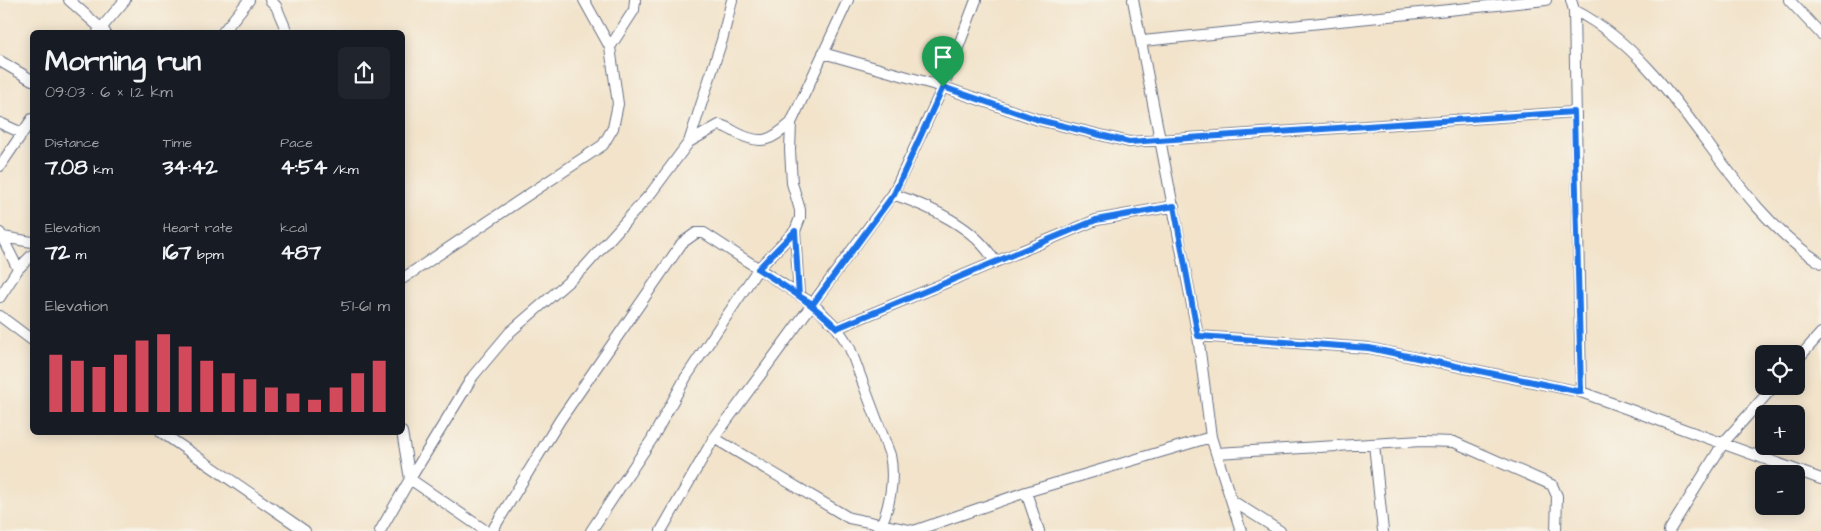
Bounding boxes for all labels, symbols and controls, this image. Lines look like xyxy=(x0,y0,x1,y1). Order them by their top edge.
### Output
pin xyxy=(922,36,964,87)
text: Morning run xyxy=(45,42,201,81)
icon: arrive xyxy=(929,43,957,71)
button: share xyxy=(338,47,390,99)
text: 09:03 · 6 × 1.2 km xyxy=(45,81,173,103)
text: Distance xyxy=(45,133,99,153)
text: Time xyxy=(163,133,192,153)
text: Pace xyxy=(280,133,313,153)
text: 7.08 xyxy=(45,153,88,182)
text: 34:42 xyxy=(163,153,217,182)
text: 4:54 xyxy=(280,153,327,182)
text: km xyxy=(88,160,113,180)
text: /km xyxy=(327,160,359,180)
text: Elevation xyxy=(45,218,100,238)
text: Heart rate xyxy=(163,218,233,238)
text: kcal xyxy=(280,218,307,238)
text: 72 xyxy=(45,238,70,267)
text: 167 xyxy=(163,238,191,267)
text: 487 xyxy=(280,238,321,267)
text: m xyxy=(70,245,86,265)
text: bpm xyxy=(191,245,224,265)
text: Elevation xyxy=(45,295,108,317)
text: 51–61 m xyxy=(341,295,390,317)
map controls xyxy=(1755,345,1805,515)
button: locate xyxy=(1755,345,1805,395)
button: + xyxy=(1755,405,1805,455)
button: − xyxy=(1755,465,1805,515)

